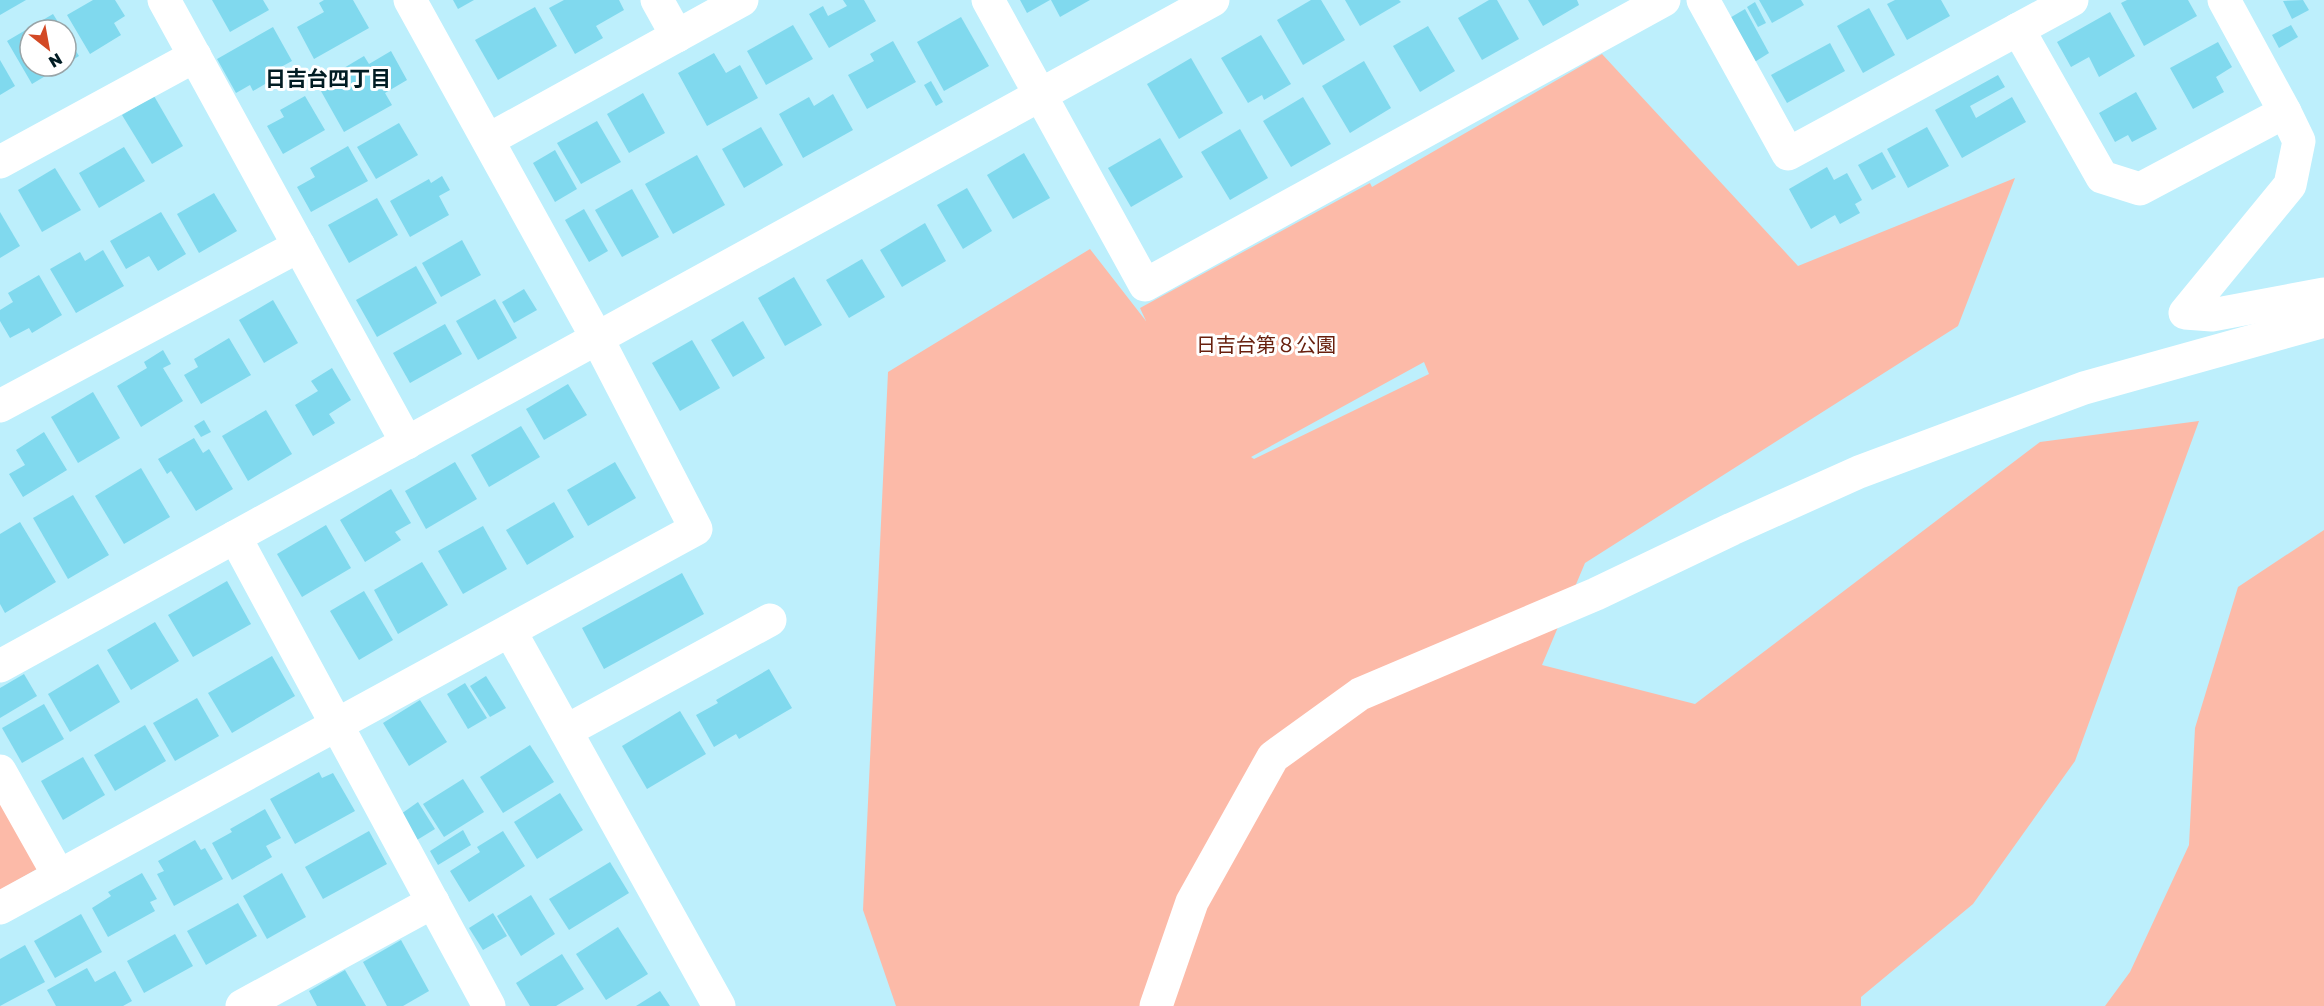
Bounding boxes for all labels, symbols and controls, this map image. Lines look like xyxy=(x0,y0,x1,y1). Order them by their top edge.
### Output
north arrow xyxy=(18,18,78,78)
text: N xyxy=(45,49,66,73)
district label: 日吉台四丁目 xyxy=(265,65,391,91)
park label: 日吉台第８公園 xyxy=(1196,332,1336,356)

